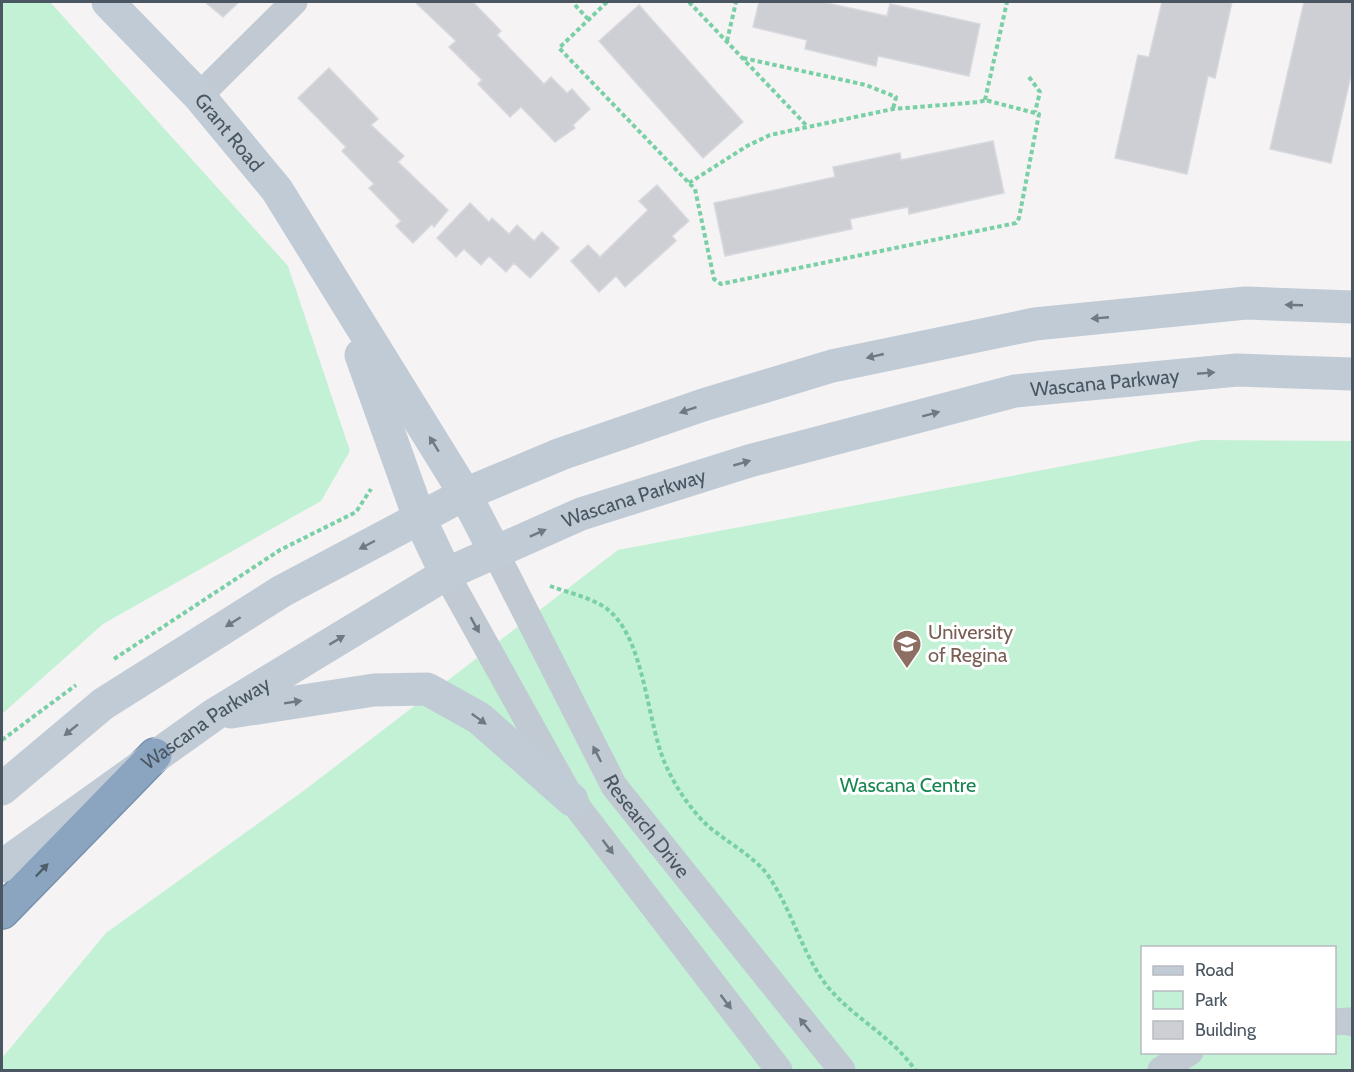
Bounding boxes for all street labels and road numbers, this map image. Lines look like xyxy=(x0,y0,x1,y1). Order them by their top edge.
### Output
street label: Grant Road xyxy=(190,88,269,176)
street label: Wascana Parkway xyxy=(1029,363,1181,402)
street label: Wascana Parkway xyxy=(558,463,709,533)
street label: Wascana Parkway xyxy=(137,671,274,775)
street label: Research Drive xyxy=(598,771,695,883)

